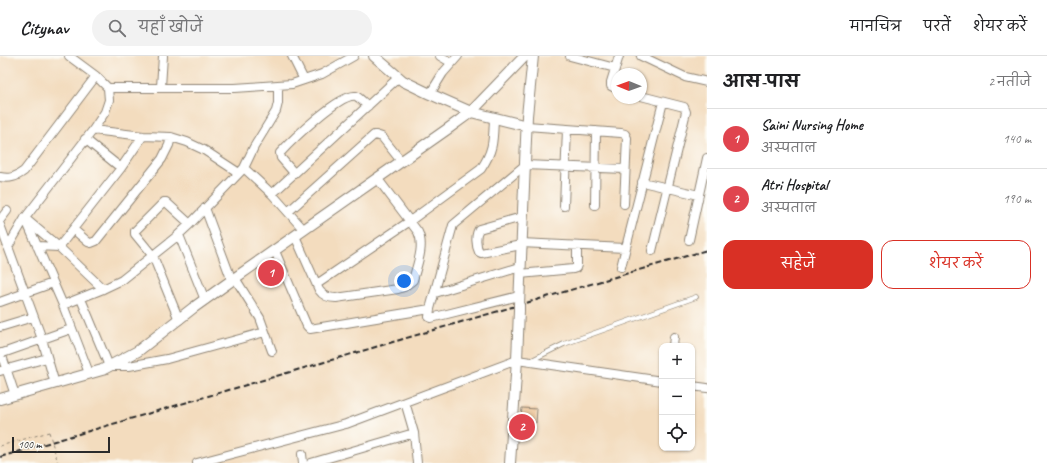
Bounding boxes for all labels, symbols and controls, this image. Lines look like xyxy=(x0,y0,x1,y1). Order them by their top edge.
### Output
search box xyxy=(92,10,372,46)
text: Citynav xyxy=(20,16,68,40)
icon: search xyxy=(106,17,128,39)
text: यहाँ खोजें xyxy=(138,18,203,37)
text: मानचित्र xyxy=(850,18,901,35)
text: परतें xyxy=(923,18,951,35)
text: शेयर करें xyxy=(973,18,1027,35)
north arrow xyxy=(611,68,647,104)
text: आस-पास xyxy=(723,71,799,92)
text: 2 नतीजे xyxy=(988,74,1031,90)
text: Saini Nursing Home xyxy=(761,116,863,135)
text: 1 xyxy=(733,131,739,147)
text: 140 m xyxy=(1003,131,1031,147)
text: अस्पताल xyxy=(761,140,816,156)
text: Atri Hospital xyxy=(761,176,828,195)
text: 2 xyxy=(733,191,739,207)
text: 190 m xyxy=(1003,191,1031,207)
text: अस्पताल xyxy=(761,200,816,216)
button: सहेजें xyxy=(723,240,873,289)
button: शेयर करें xyxy=(881,240,1031,289)
pin: 1 xyxy=(258,258,284,288)
your location xyxy=(394,271,414,291)
map controls xyxy=(659,343,695,451)
button: + xyxy=(659,343,695,379)
button: − xyxy=(659,379,695,415)
pin: 2 xyxy=(509,412,535,442)
button: locate xyxy=(659,415,695,451)
scale bar xyxy=(12,435,110,454)
text: 100 m xyxy=(18,437,42,451)

